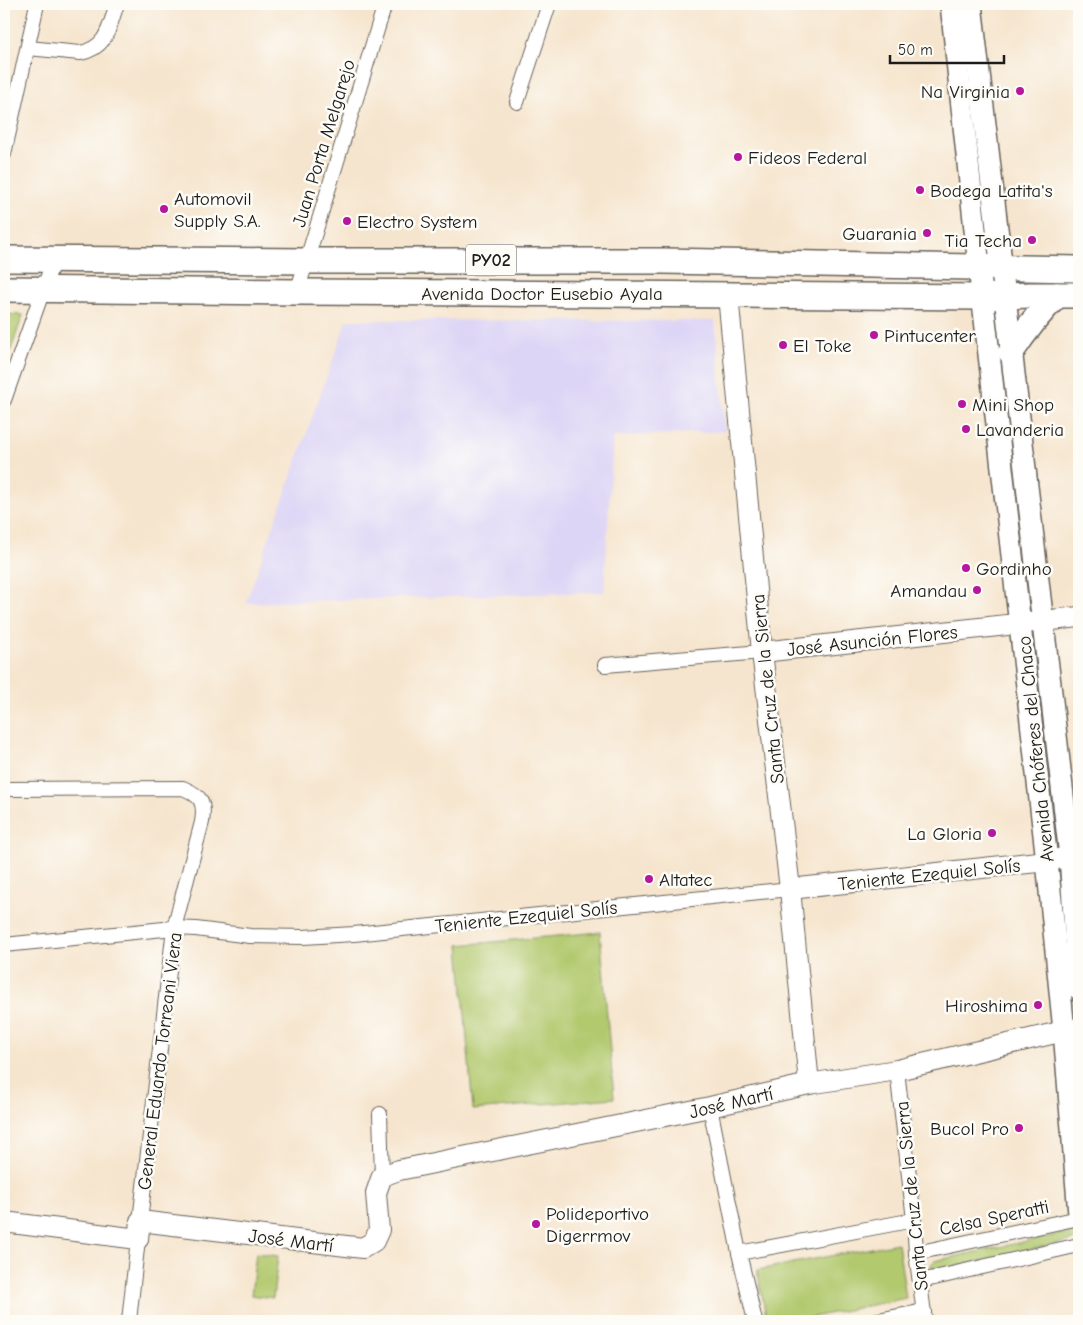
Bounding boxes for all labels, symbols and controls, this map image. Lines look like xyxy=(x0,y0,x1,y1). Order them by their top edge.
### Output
scale bar xyxy=(890,32,1004,64)
text: 50 m xyxy=(898,41,933,59)
street label: Juan Porta Melgarejo xyxy=(288,57,360,230)
place label: Na Virginia xyxy=(921,81,1010,103)
marker: Na Virginia xyxy=(1014,85,1026,97)
place label: Fideos Federal xyxy=(748,147,867,169)
marker: Fideos Federal xyxy=(732,151,744,163)
place label: Bodega Latita's xyxy=(930,180,1053,202)
marker: Bodega Latita's xyxy=(914,184,926,196)
place label: Automovil Supply S.A. xyxy=(174,188,261,232)
marker: Automovil Supply S.A. xyxy=(158,203,170,215)
place label: Electro System xyxy=(357,211,477,233)
marker: Electro System xyxy=(341,215,353,227)
place label: Guarania xyxy=(842,223,917,245)
marker: Guarania xyxy=(921,227,933,239)
place label: Tia Techa xyxy=(945,230,1022,252)
marker: Tia Techa xyxy=(1026,234,1038,246)
road number: PY02 xyxy=(466,244,516,276)
street label: Avenida Doctor Eusebio Ayala xyxy=(421,283,663,305)
place label: Pintucenter xyxy=(884,325,976,347)
marker: Pintucenter xyxy=(868,329,880,341)
place label: El Toke xyxy=(793,335,851,357)
marker: El Toke xyxy=(777,339,789,351)
place label: Mini Shop xyxy=(972,394,1054,416)
marker: Mini Shop xyxy=(956,398,968,410)
place label: Lavanderia xyxy=(976,419,1064,441)
marker: Lavanderia xyxy=(960,423,972,435)
place label: Gordinho xyxy=(976,558,1052,580)
marker: Gordinho xyxy=(960,562,972,574)
place label: Amandau xyxy=(890,580,967,602)
marker: Amandau xyxy=(971,584,983,596)
street label: Santa Cruz de la Sierra xyxy=(747,593,789,785)
street label: José Asunción Flores xyxy=(786,621,959,661)
street label: Avenida Chóferes del Chaco xyxy=(1013,635,1059,863)
place label: La Gloria xyxy=(907,823,982,845)
marker: La Gloria xyxy=(986,827,998,839)
street label: Teniente Ezequiel Solís xyxy=(837,854,1021,896)
place label: Altatec xyxy=(659,869,712,891)
marker: Altatec xyxy=(643,873,655,885)
street label: Teniente Ezequiel Solís xyxy=(434,896,618,938)
street label: General Eduardo Torreani Viera xyxy=(133,931,187,1191)
place label: Hiroshima xyxy=(945,995,1028,1017)
marker: Hiroshima xyxy=(1032,999,1044,1011)
street label: José Martí xyxy=(687,1083,776,1123)
street label: Santa Cruz de la Sierra xyxy=(891,1100,933,1292)
place label: Bucol Pro xyxy=(930,1118,1009,1140)
marker: Bucol Pro xyxy=(1013,1122,1025,1134)
street label: Celsa Speratti xyxy=(937,1196,1051,1240)
place label: Polideportivo Digerrmov xyxy=(546,1203,649,1247)
marker: Polideportivo Digerrmov xyxy=(530,1218,542,1230)
street label: José Martí xyxy=(247,1225,335,1257)

